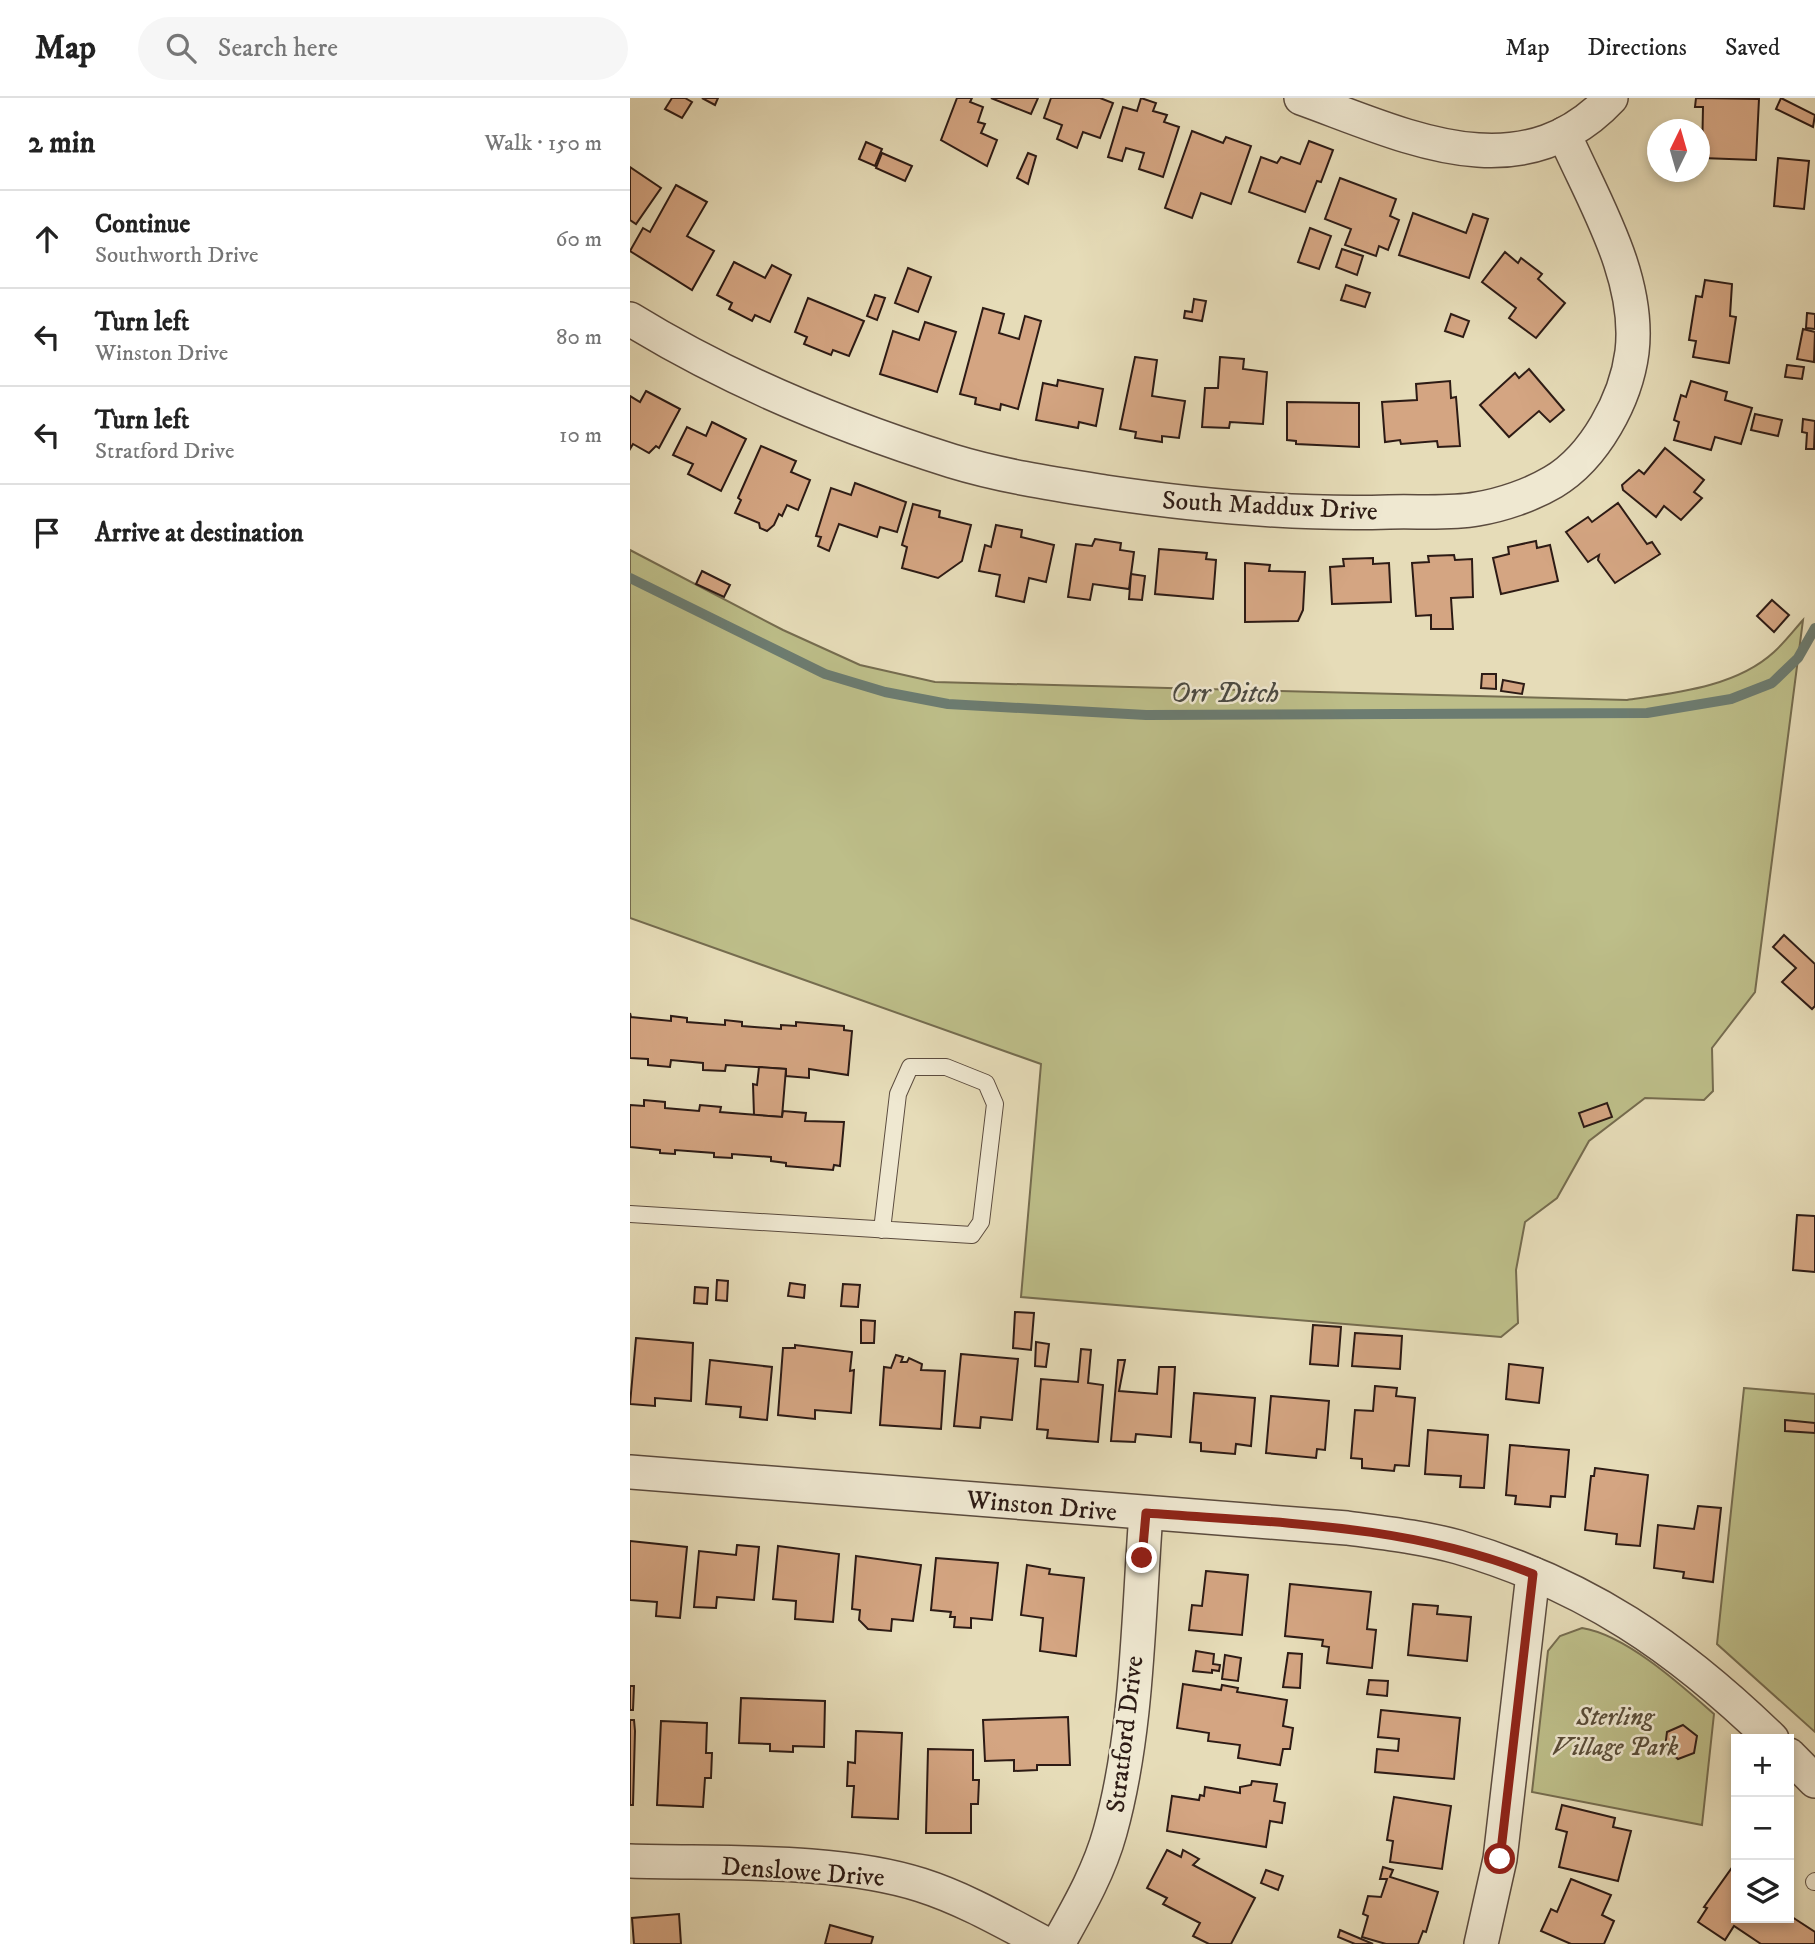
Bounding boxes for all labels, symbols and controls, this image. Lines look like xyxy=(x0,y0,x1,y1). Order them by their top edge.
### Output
search box xyxy=(138,17,628,80)
text: Map xyxy=(35,28,96,69)
icon: search xyxy=(162,29,200,67)
text: Search here xyxy=(218,32,338,65)
text: Map xyxy=(1505,33,1550,63)
text: Directions xyxy=(1588,33,1687,63)
text: Saved xyxy=(1725,33,1780,63)
north arrow xyxy=(1647,119,1710,182)
text: 2 min xyxy=(28,125,95,162)
text: Walk · 150 m xyxy=(485,129,602,158)
text: Continue xyxy=(95,208,190,241)
icon: ahead xyxy=(28,220,66,258)
text: 60 m xyxy=(555,225,602,254)
text: Southworth Drive xyxy=(95,241,259,270)
text: Turn left xyxy=(95,306,189,339)
icon: left xyxy=(28,318,66,356)
text: 80 m xyxy=(556,323,602,352)
text: Winston Drive xyxy=(95,339,228,368)
text: Turn left xyxy=(95,404,189,437)
icon: left xyxy=(28,416,66,454)
text: 10 m xyxy=(559,421,602,450)
text: Stratford Drive xyxy=(95,437,235,466)
street label: South Maddux Drive xyxy=(1161,484,1379,529)
icon: arrive xyxy=(28,514,66,552)
text: Arrive at destination xyxy=(95,517,304,550)
water label: Orr Ditch xyxy=(1171,676,1279,711)
street label: Winston Drive xyxy=(964,1483,1118,1530)
route end xyxy=(1126,1542,1157,1573)
street label: Stratford Drive xyxy=(1099,1654,1151,1814)
park label: Sterling Village Park xyxy=(1552,1701,1679,1764)
map controls xyxy=(1731,1734,1794,1923)
button: + xyxy=(1731,1734,1794,1797)
button: − xyxy=(1731,1797,1794,1860)
route start xyxy=(1484,1843,1515,1874)
street label: Denslowe Drive xyxy=(720,1850,886,1895)
button: layers xyxy=(1731,1860,1794,1923)

